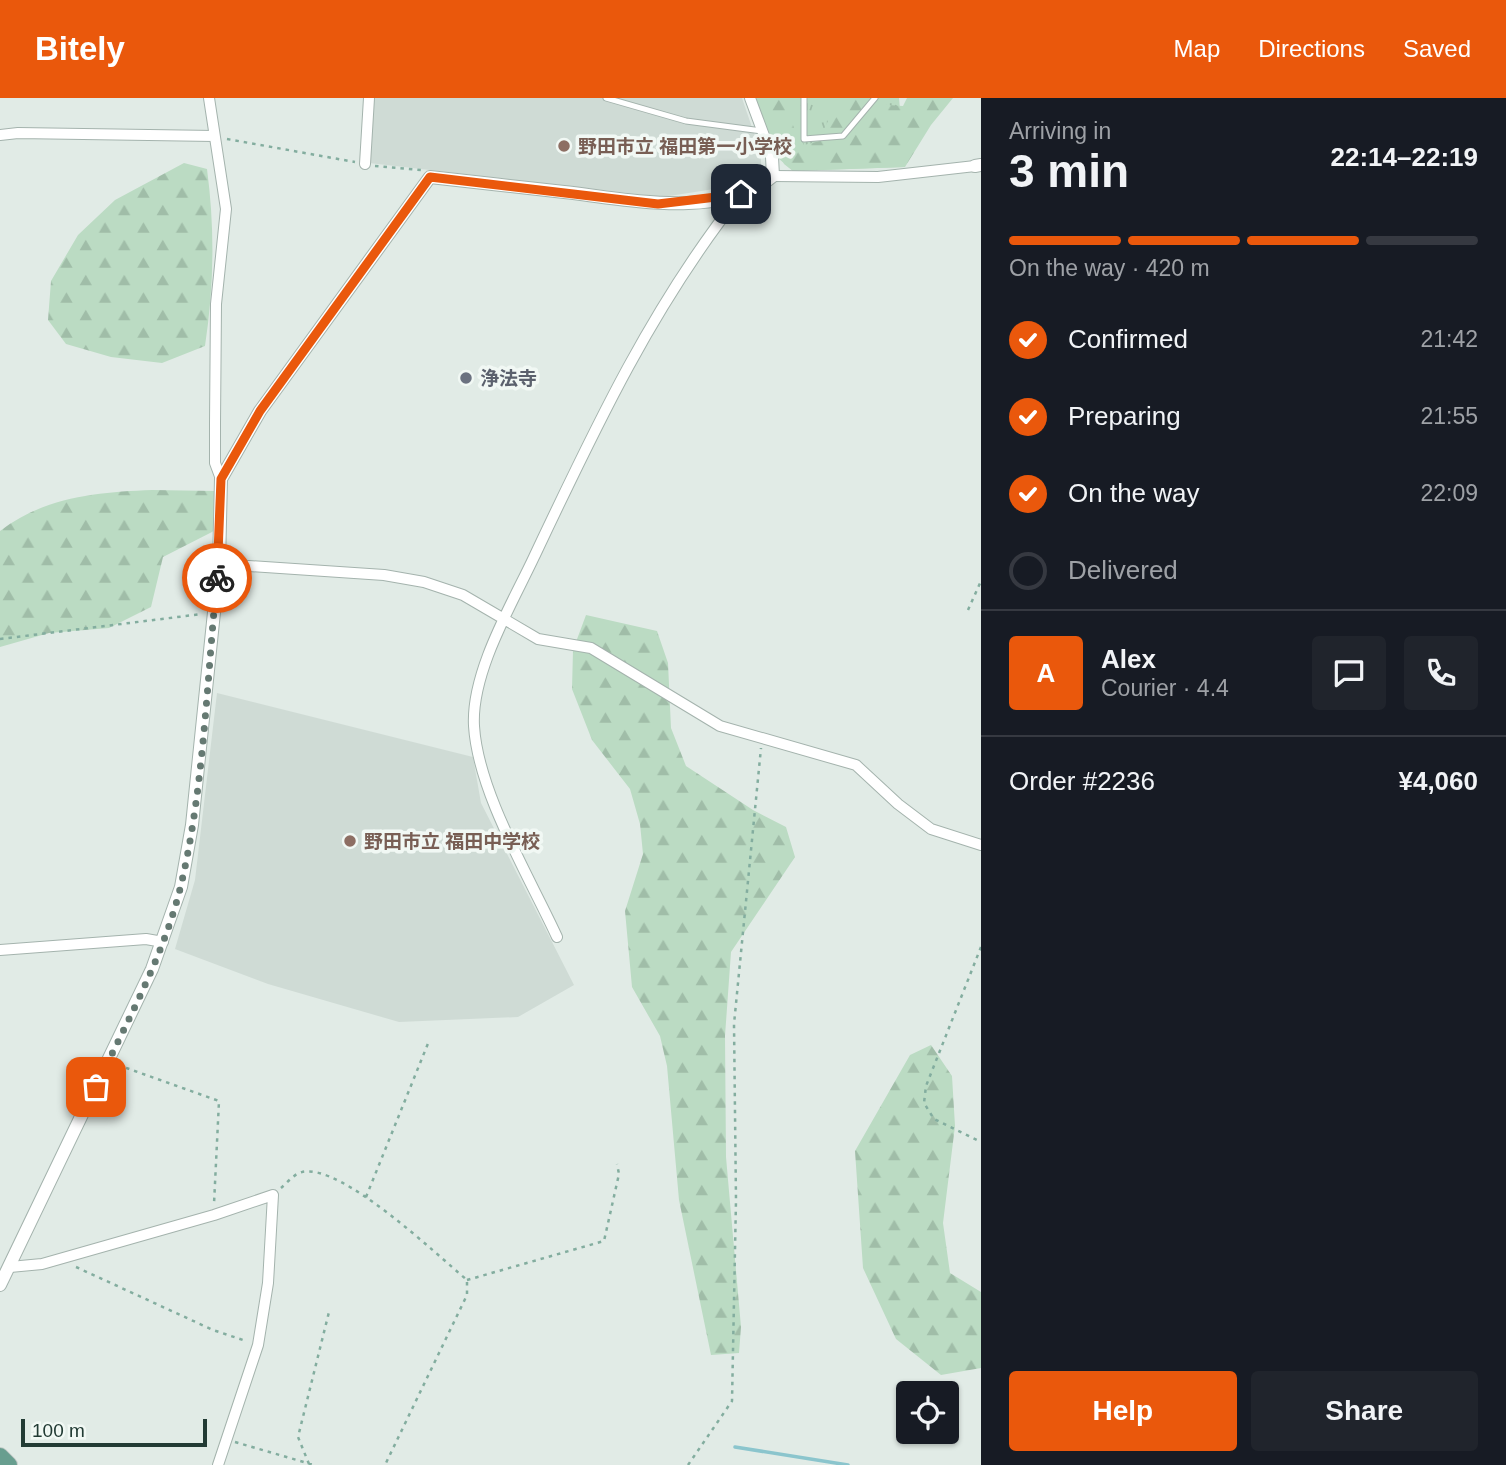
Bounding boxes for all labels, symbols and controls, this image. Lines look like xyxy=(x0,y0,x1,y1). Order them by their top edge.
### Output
text: Bitely xyxy=(35,30,125,67)
text: Map xyxy=(1174,35,1220,62)
text: Directions xyxy=(1258,35,1365,62)
text: Saved xyxy=(1403,35,1471,62)
text: Arriving in xyxy=(1009,118,1111,144)
place label: 野田市立 福田第一小学校 xyxy=(578,136,792,157)
marker: 野田市立 福田第一小学校 xyxy=(556,138,572,154)
text: 22:14–22:19 xyxy=(1331,142,1478,172)
text: 3 min xyxy=(1009,145,1129,197)
pin xyxy=(711,164,771,224)
icon: home xyxy=(722,175,760,213)
text: On the way · 420 m xyxy=(1009,255,1210,281)
icon: check xyxy=(1009,321,1047,359)
text: Confirmed xyxy=(1068,324,1188,354)
text: 21:42 xyxy=(1420,326,1478,352)
place label: 浄法寺 xyxy=(480,368,537,389)
marker: 浄法寺 xyxy=(458,370,474,386)
icon: check xyxy=(1009,398,1047,436)
text: Preparing xyxy=(1068,401,1181,431)
text: 21:55 xyxy=(1420,403,1478,429)
icon: check xyxy=(1009,475,1047,513)
text: On the way xyxy=(1068,478,1200,508)
text: 22:09 xyxy=(1420,480,1478,506)
courier xyxy=(182,543,252,613)
text: Delivered xyxy=(1068,555,1178,585)
icon: bike xyxy=(198,559,236,597)
button: chat xyxy=(1312,636,1386,710)
button: phone xyxy=(1404,636,1478,710)
text: Alex xyxy=(1101,644,1156,674)
text: A xyxy=(1037,658,1055,688)
text: Courier · 4.4 xyxy=(1101,675,1229,701)
text: Order #2236 xyxy=(1009,766,1155,796)
text: ¥4,060 xyxy=(1398,766,1478,796)
place label: 野田市立 福田中学校 xyxy=(364,831,540,852)
marker: 野田市立 福田中学校 xyxy=(342,833,358,849)
pin xyxy=(66,1057,126,1117)
icon: bag xyxy=(77,1068,115,1106)
button: Help xyxy=(1009,1371,1237,1451)
button: Share xyxy=(1251,1371,1478,1451)
map controls xyxy=(896,1381,959,1444)
button: locate xyxy=(896,1381,959,1444)
scale bar xyxy=(21,1416,206,1448)
text: 100 m xyxy=(32,1420,85,1441)

